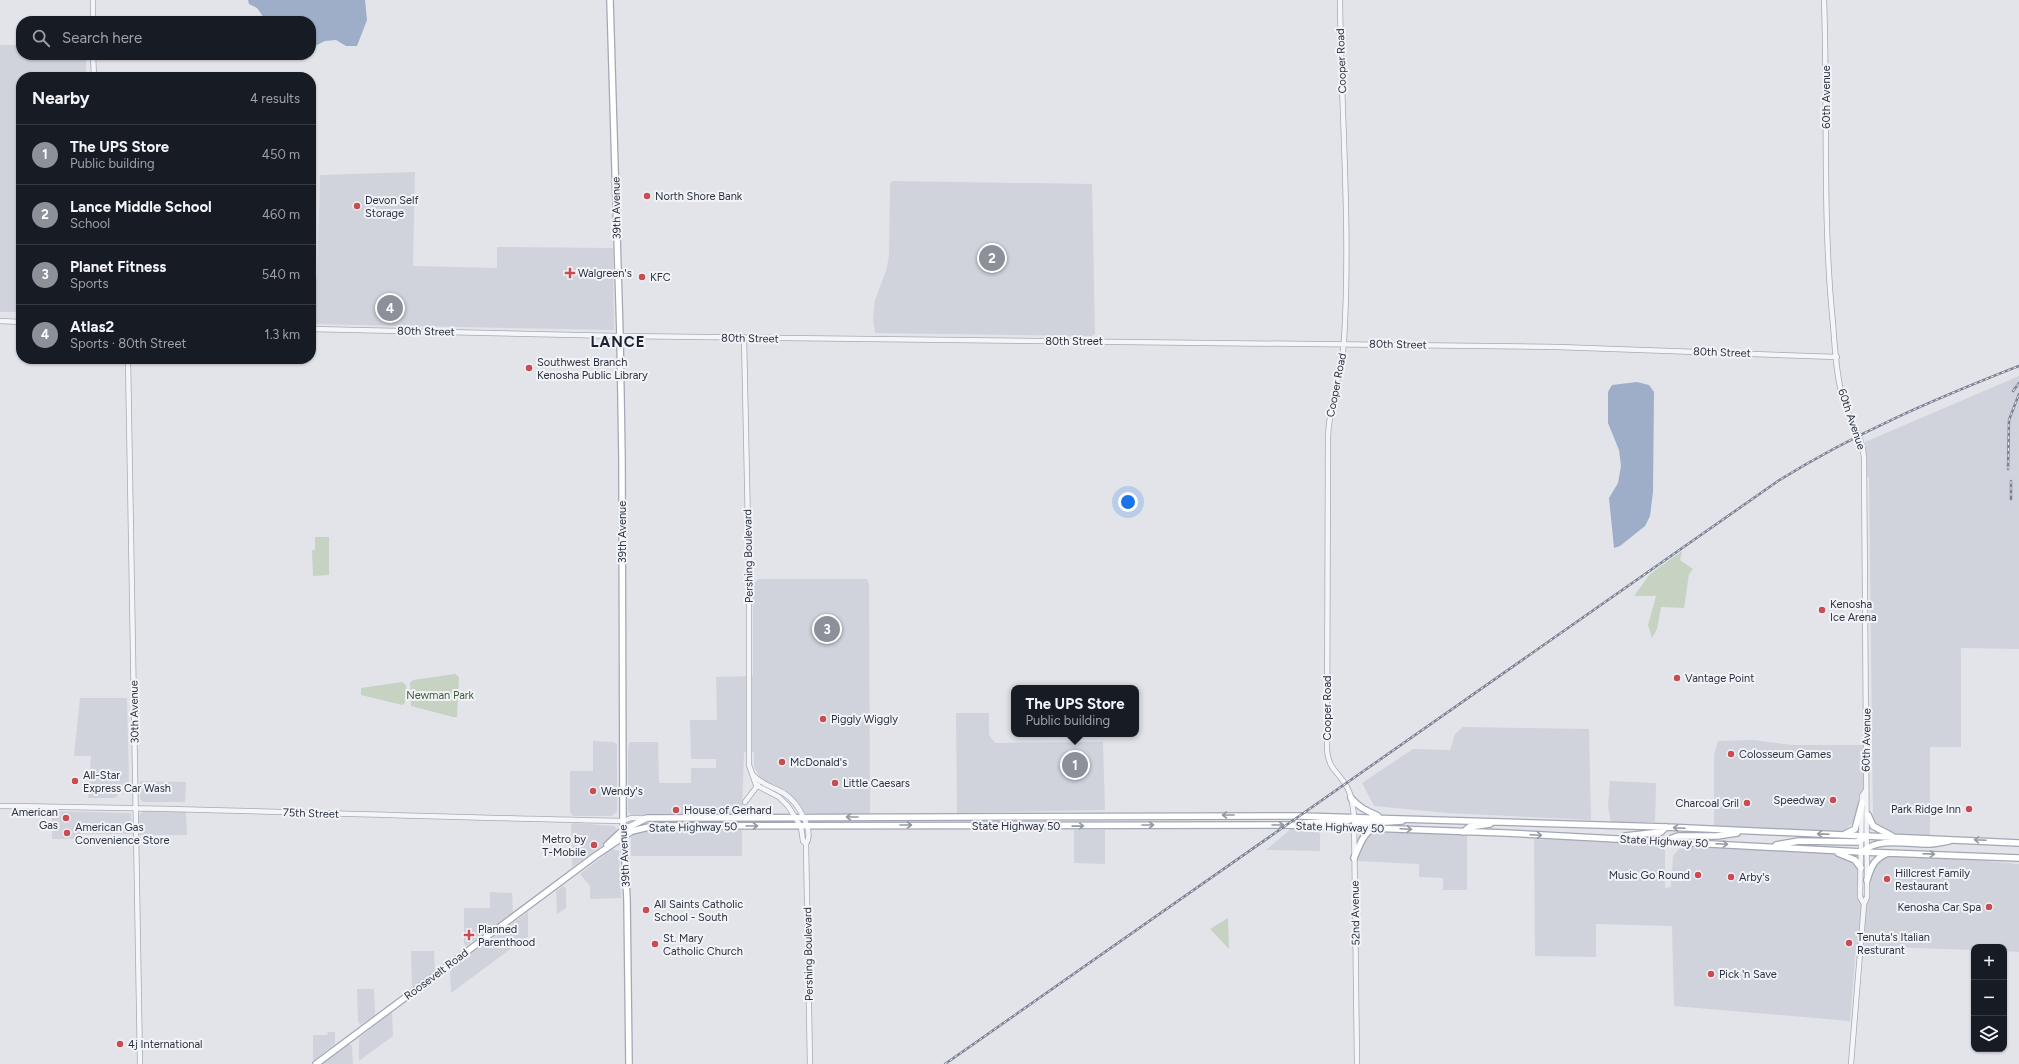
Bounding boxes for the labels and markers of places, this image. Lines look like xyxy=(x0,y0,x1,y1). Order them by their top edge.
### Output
place label: North Shore Bank xyxy=(655,190,743,203)
marker: North Shore Bank xyxy=(642,191,652,201)
place label: Devon Self Storage xyxy=(365,194,419,220)
marker: Devon Self Storage xyxy=(352,201,362,211)
pin: 2 xyxy=(979,243,1005,273)
place label: Walgreen's xyxy=(578,267,632,280)
marker: Walgreen's xyxy=(565,268,575,278)
place label: KFC xyxy=(650,271,671,284)
marker: KFC xyxy=(637,272,647,282)
pin: 4 xyxy=(377,293,403,323)
place label: Southwest Branch Kenosha Public Library xyxy=(537,356,648,382)
marker: Southwest Branch Kenosha Public Library xyxy=(524,363,534,373)
place label: Kenosha Ice Arena xyxy=(1830,598,1877,624)
marker: Kenosha Ice Arena xyxy=(1817,605,1827,615)
pin: 3 xyxy=(814,614,840,644)
place label: Vantage Point xyxy=(1685,672,1754,685)
marker: Vantage Point xyxy=(1672,673,1682,683)
place label: Piggly Wiggly xyxy=(831,713,898,726)
marker: Piggly Wiggly xyxy=(818,714,828,724)
place label: Colosseum Games xyxy=(1739,748,1831,761)
marker: Colosseum Games xyxy=(1726,749,1736,759)
pin: 1 xyxy=(1062,750,1088,780)
place label: McDonald's xyxy=(790,756,847,769)
marker: McDonald's xyxy=(777,757,787,767)
place label: All-Star Express Car Wash xyxy=(83,769,171,795)
marker: All-Star Express Car Wash xyxy=(70,776,80,786)
place label: Little Caesars xyxy=(843,777,910,790)
marker: Little Caesars xyxy=(830,778,840,788)
place label: Wendy's xyxy=(601,785,643,798)
marker: Wendy's xyxy=(588,786,598,796)
place label: Speedway xyxy=(1773,794,1825,807)
marker: Speedway xyxy=(1828,795,1838,805)
place label: Charcoal Gril xyxy=(1675,797,1739,810)
marker: Charcoal Gril xyxy=(1742,798,1752,808)
place label: Park Ridge Inn xyxy=(1891,803,1961,816)
place label: House of Gerhard xyxy=(684,804,772,817)
marker: Park Ridge Inn xyxy=(1964,804,1974,814)
marker: House of Gerhard xyxy=(671,805,681,815)
place label: American Gas xyxy=(11,806,58,832)
marker: American Gas xyxy=(61,813,71,823)
place label: American Gas Convenience Store xyxy=(75,821,169,847)
marker: American Gas Convenience Store xyxy=(62,828,72,838)
place label: Metro by T-Mobile xyxy=(542,833,586,859)
marker: Metro by T-Mobile xyxy=(589,840,599,850)
place label: Hillcrest Family Restaurant xyxy=(1895,867,1970,893)
place label: Music Go Round xyxy=(1609,869,1690,882)
marker: Music Go Round xyxy=(1693,870,1703,880)
place label: Arby's xyxy=(1739,871,1770,884)
marker: Arby's xyxy=(1726,872,1736,882)
marker: Hillcrest Family Restaurant xyxy=(1882,874,1892,884)
place label: All Saints Catholic School - South xyxy=(654,898,743,924)
place label: Kenosha Car Spa xyxy=(1897,901,1981,914)
marker: Kenosha Car Spa xyxy=(1984,902,1994,912)
marker: All Saints Catholic School - South xyxy=(641,905,651,915)
place label: Planned Parenthood xyxy=(478,923,535,949)
marker: Planned Parenthood xyxy=(463,929,475,941)
place label: Tenuta's Italian Resturant xyxy=(1857,931,1930,957)
place label: St. Mary Catholic Church xyxy=(663,932,743,958)
marker: Tenuta's Italian Resturant xyxy=(1844,938,1854,948)
marker: St. Mary Catholic Church xyxy=(650,939,660,949)
place label: Pick 'n Save xyxy=(1719,968,1777,981)
marker: Pick 'n Save xyxy=(1706,969,1716,979)
place label: 4j International xyxy=(128,1038,203,1051)
marker: 4j International xyxy=(115,1039,125,1049)

